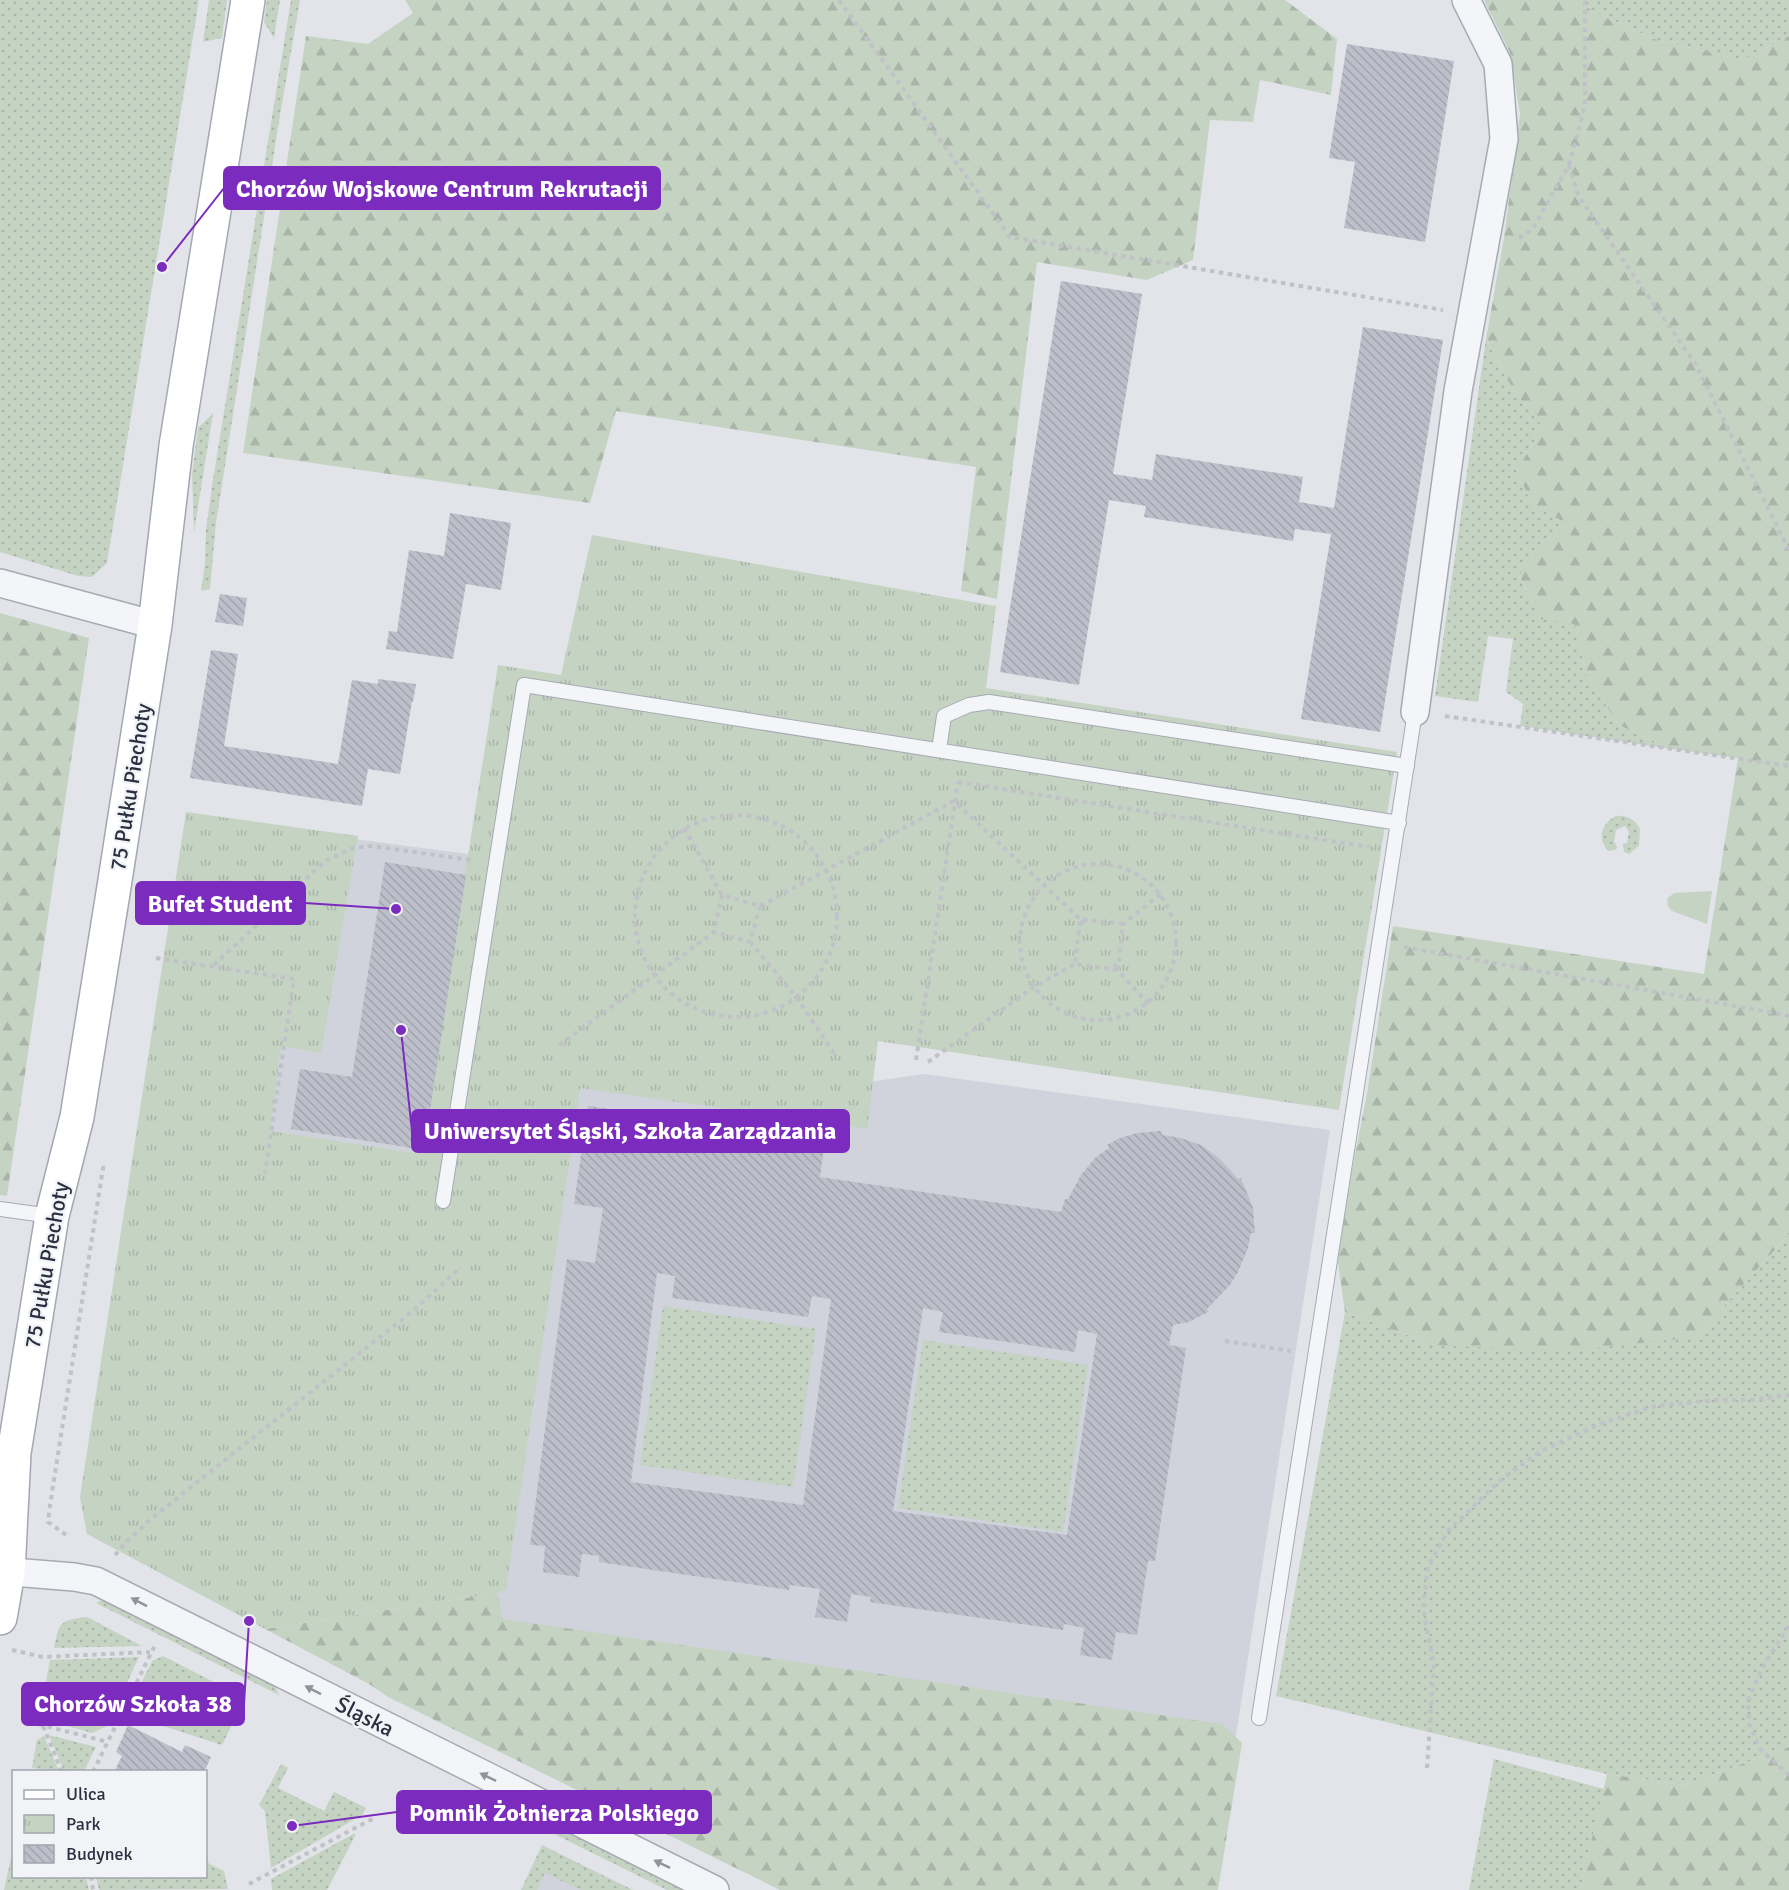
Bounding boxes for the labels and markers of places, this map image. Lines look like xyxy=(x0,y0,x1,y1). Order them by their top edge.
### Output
callout: Chorzów Wojskowe Centrum Rekrutacji xyxy=(224,167,660,209)
callout: Bufet Student xyxy=(136,882,305,924)
callout: Uniwersytet Śląski, Szkoła Zarządzania xyxy=(412,1110,849,1152)
callout: Chorzów Szkoła 38 xyxy=(22,1683,244,1725)
callout: Pomnik Żołnierza Polskiego xyxy=(397,1791,711,1833)

